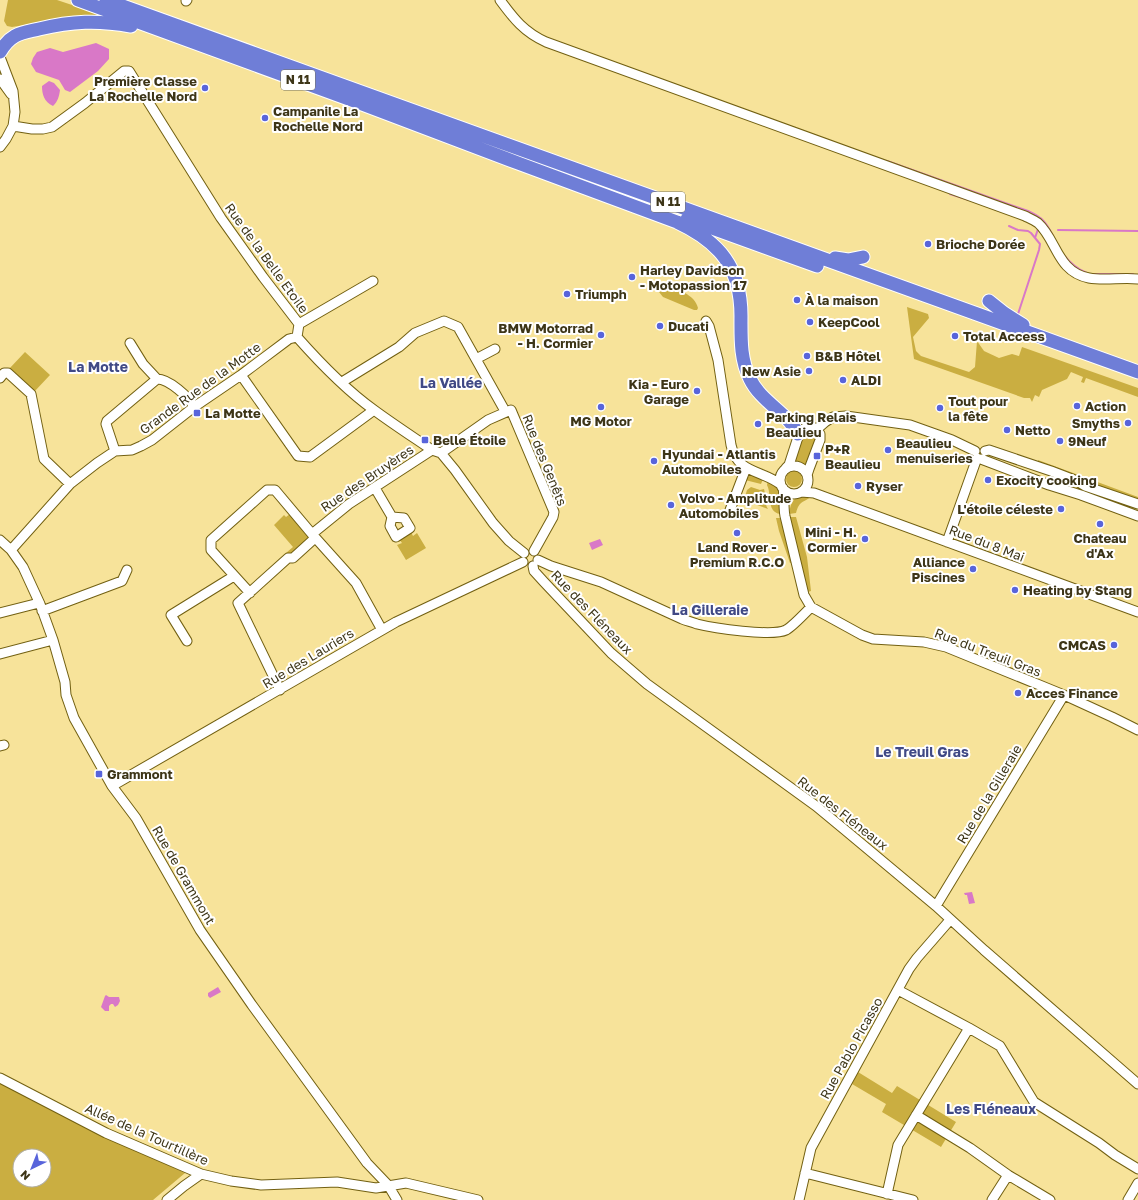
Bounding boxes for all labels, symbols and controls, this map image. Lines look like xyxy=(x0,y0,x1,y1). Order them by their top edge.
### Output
road number: N 11 xyxy=(281,70,315,90)
place label: Première Classe La Rochelle Nord xyxy=(89,73,197,104)
marker: Première Classe La Rochelle Nord xyxy=(200,83,210,93)
place label: Campanile La Rochelle Nord xyxy=(273,103,363,134)
marker: Campanile La Rochelle Nord xyxy=(260,113,270,123)
road number: N 11 xyxy=(651,192,685,212)
street label: Rue de la Belle Etoile xyxy=(222,200,312,316)
place label: Brioche Dorée xyxy=(936,236,1025,252)
marker: Brioche Dorée xyxy=(923,239,933,249)
place label: Harley Davidson - Motopassion 17 xyxy=(640,262,747,293)
marker: Harley Davidson - Motopassion 17 xyxy=(627,272,637,282)
place label: Triumph xyxy=(575,286,627,302)
marker: Triumph xyxy=(562,289,572,299)
place label: À la maison xyxy=(805,292,878,308)
marker: À la maison xyxy=(792,295,802,305)
place label: KeepCool xyxy=(818,314,880,330)
marker: KeepCool xyxy=(805,317,815,327)
place label: Ducati xyxy=(668,318,709,334)
place label: BMW Motorrad - H. Cormier xyxy=(498,320,593,351)
marker: Ducati xyxy=(655,321,665,331)
place label: Total Access xyxy=(963,328,1045,344)
marker: BMW Motorrad - H. Cormier xyxy=(596,330,606,340)
marker: Total Access xyxy=(950,331,960,341)
street label: Grande Rue de la Motte xyxy=(136,339,264,437)
place label: B&B Hôtel xyxy=(815,348,881,364)
marker: B&B Hôtel xyxy=(802,351,812,361)
district label: La Motte xyxy=(68,358,128,375)
place label: New Asie xyxy=(742,363,801,379)
marker: New Asie xyxy=(804,366,814,376)
place label: ALDI xyxy=(851,372,881,388)
district label: La Vallée xyxy=(420,374,482,391)
marker: ALDI xyxy=(838,375,848,385)
place label: Kia - Euro Garage xyxy=(629,376,689,407)
marker: Kia - Euro Garage xyxy=(692,386,702,396)
place label: Tout pour la fête xyxy=(948,393,1008,424)
place label: Action xyxy=(1085,398,1126,414)
marker: Action xyxy=(1072,401,1082,411)
marker: MG Motor xyxy=(596,402,606,412)
marker: Tout pour la fête xyxy=(935,403,945,413)
place label: La Motte xyxy=(205,405,261,421)
marker: La Motte xyxy=(192,408,202,418)
place label: Parking Relais Beaulieu xyxy=(766,409,857,440)
street label: Rue des Genêts xyxy=(519,412,571,508)
place label: MG Motor xyxy=(570,413,632,429)
place label: Smyths xyxy=(1072,415,1120,431)
marker: Smyths xyxy=(1123,418,1133,428)
marker: Parking Relais Beaulieu xyxy=(753,419,763,429)
place label: Netto xyxy=(1015,422,1051,438)
marker: Netto xyxy=(1002,425,1012,435)
place label: Belle Étoile xyxy=(433,432,506,448)
place label: 9Neuf xyxy=(1068,433,1107,449)
marker: Belle Étoile xyxy=(420,435,430,445)
place label: Beaulieu menuiseries xyxy=(896,435,973,466)
marker: 9Neuf xyxy=(1055,436,1065,446)
street label: Rue des Bruyères xyxy=(318,441,417,515)
place label: P+R Beaulieu xyxy=(825,441,881,472)
marker: Beaulieu menuiseries xyxy=(883,445,893,455)
place label: Hyundai - Atlantis Automobiles xyxy=(662,446,776,477)
marker: P+R Beaulieu xyxy=(812,451,822,461)
marker: Hyundai - Atlantis Automobiles xyxy=(649,456,659,466)
place label: Exocity cooking xyxy=(996,472,1097,488)
marker: Exocity cooking xyxy=(983,475,993,485)
place label: Ryser xyxy=(866,478,903,494)
marker: Ryser xyxy=(853,481,863,491)
place label: Volvo - Amplitude Automobiles xyxy=(679,490,792,521)
marker: Volvo - Amplitude Automobiles xyxy=(666,500,676,510)
place label: L'étoile céleste xyxy=(957,501,1053,517)
marker: L'étoile céleste xyxy=(1056,504,1066,514)
marker: Chateau d'Ax xyxy=(1095,519,1105,529)
street label: Rue du 8 Mai xyxy=(947,521,1027,565)
place label: Mini - H. Cormier xyxy=(805,524,857,555)
marker: Land Rover - Premium R.C.O xyxy=(732,528,742,538)
place label: Chateau d'Ax xyxy=(1074,530,1127,561)
marker: Mini - H. Cormier xyxy=(860,534,870,544)
place label: Land Rover - Premium R.C.O xyxy=(690,539,784,570)
place label: Alliance Piscines xyxy=(912,554,965,585)
marker: Alliance Piscines xyxy=(968,564,978,574)
street label: Rue des Fléneaux xyxy=(548,567,636,657)
place label: Heating by Stang xyxy=(1023,582,1132,598)
marker: Heating by Stang xyxy=(1010,585,1020,595)
district label: La Gilleraie xyxy=(672,601,748,618)
street label: Rue des Lauriers xyxy=(259,624,357,692)
street label: Rue du Treuil Gras xyxy=(932,624,1044,680)
place label: CMCAS xyxy=(1058,637,1106,653)
marker: CMCAS xyxy=(1109,640,1119,650)
place label: Acces Finance xyxy=(1026,685,1118,701)
marker: Acces Finance xyxy=(1013,688,1023,698)
street label: Rue de la Gilleraie xyxy=(953,742,1025,846)
district label: Le Treuil Gras xyxy=(875,743,969,760)
place label: Grammont xyxy=(107,766,173,782)
marker: Grammont xyxy=(94,769,104,779)
street label: Rue des Fléneaux xyxy=(795,773,891,853)
street label: Rue de Grammont xyxy=(149,823,219,927)
street label: Rue Pablo Picasso xyxy=(816,994,886,1102)
street label: Allée de la Tourtillère xyxy=(83,1100,211,1168)
district label: Les Fléneaux xyxy=(946,1100,1036,1117)
north arrow xyxy=(12,1148,52,1188)
text: N xyxy=(17,1168,32,1183)

